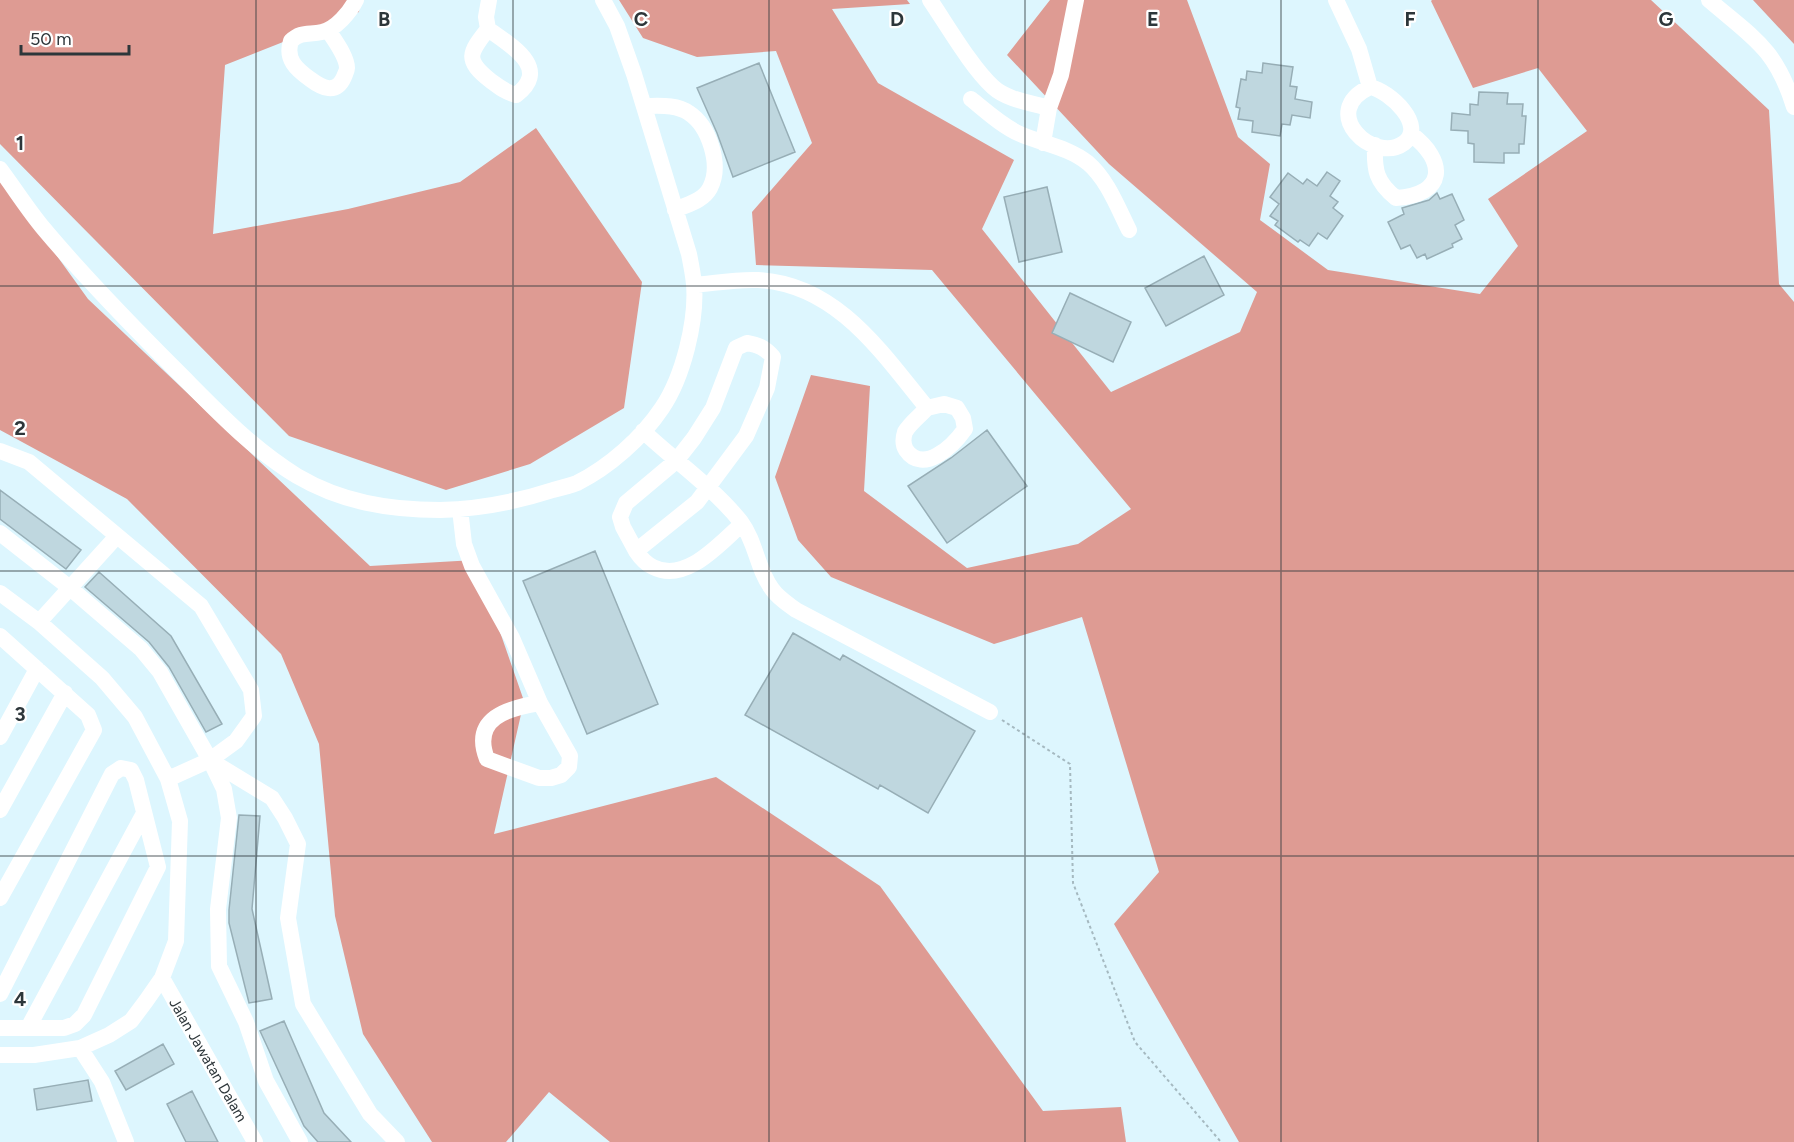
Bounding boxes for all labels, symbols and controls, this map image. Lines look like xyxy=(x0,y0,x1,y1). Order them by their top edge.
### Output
text: B xyxy=(378,7,390,31)
text: C xyxy=(634,7,648,31)
text: D xyxy=(890,7,904,31)
text: E xyxy=(1147,7,1159,31)
text: F xyxy=(1404,7,1416,31)
text: G xyxy=(1659,7,1674,31)
scale bar xyxy=(21,18,129,56)
text: 50 m xyxy=(30,28,72,50)
text: 1 xyxy=(16,131,24,155)
text: 2 xyxy=(14,416,26,440)
text: 3 xyxy=(14,702,26,726)
text: 4 xyxy=(14,987,27,1011)
street label: Jalan Jawatan Dalam xyxy=(165,995,251,1125)

